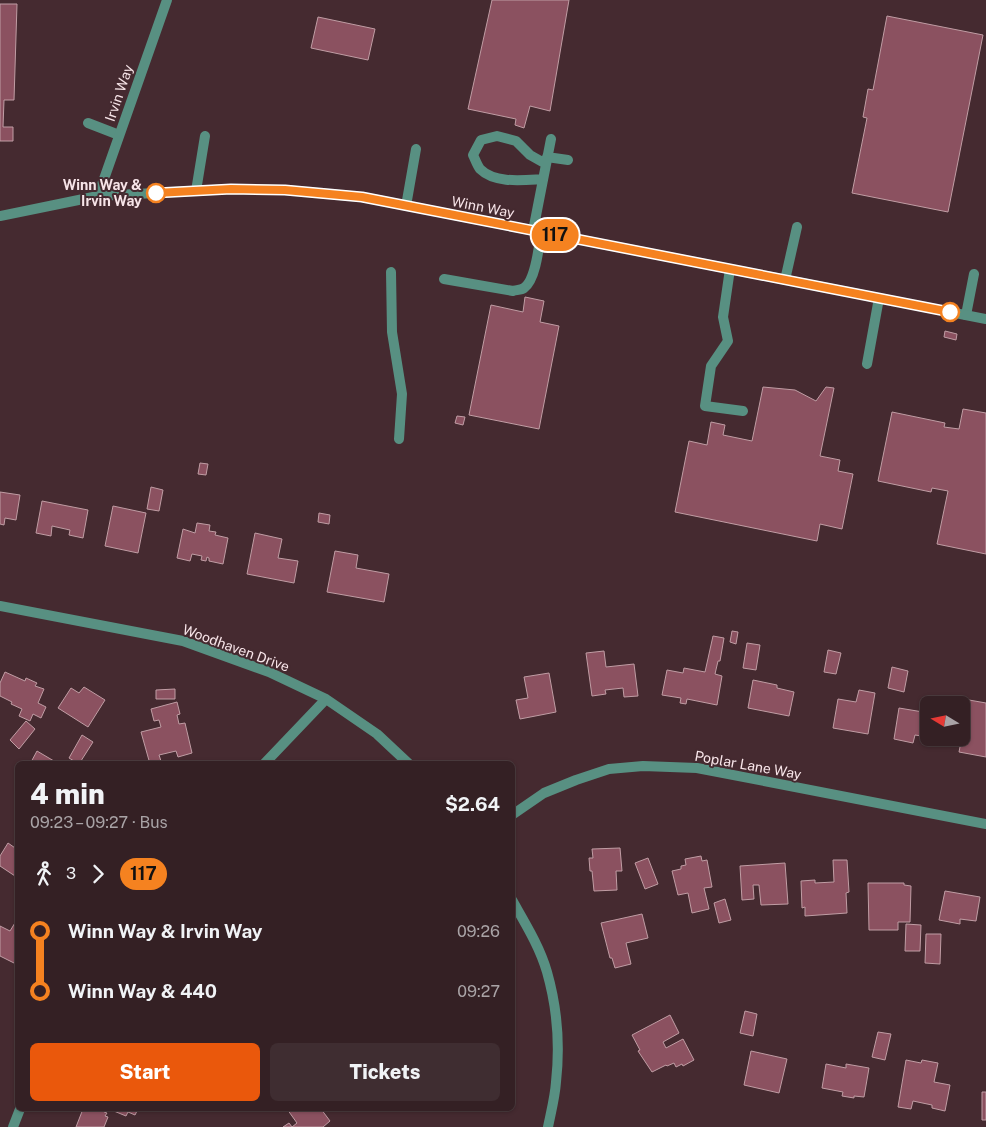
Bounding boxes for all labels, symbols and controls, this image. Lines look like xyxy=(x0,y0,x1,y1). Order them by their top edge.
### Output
street label: Irvin Way xyxy=(102,62,136,124)
place label: Winn Way & Irvin Way xyxy=(63,177,142,209)
marker: Winn Way & Irvin Way xyxy=(146,183,166,203)
street label: Winn Way xyxy=(450,193,516,221)
line badge: 117 xyxy=(526,219,584,251)
text: 117 xyxy=(542,224,568,245)
unlabelled marker xyxy=(940,302,960,322)
street label: Woodhaven Drive xyxy=(180,621,292,675)
north arrow xyxy=(920,696,970,746)
map controls xyxy=(920,696,970,746)
street label: Poplar Lane Way xyxy=(693,748,803,782)
text: 4 min xyxy=(30,777,105,810)
text: $2.64 xyxy=(445,793,500,815)
text: 09:23 – 09:27 · Bus xyxy=(30,813,168,832)
icon: walk xyxy=(30,860,58,888)
icon: forward xyxy=(84,860,112,888)
text: 117 xyxy=(130,863,157,884)
text: 3 xyxy=(66,864,76,883)
text: Winn Way & Irvin Way xyxy=(68,920,263,942)
text: 09:26 xyxy=(457,922,500,941)
text: Winn Way & 440 xyxy=(68,980,217,1002)
text: 09:27 xyxy=(457,982,500,1001)
button: Start xyxy=(30,1043,260,1101)
button: Tickets xyxy=(270,1043,500,1101)

